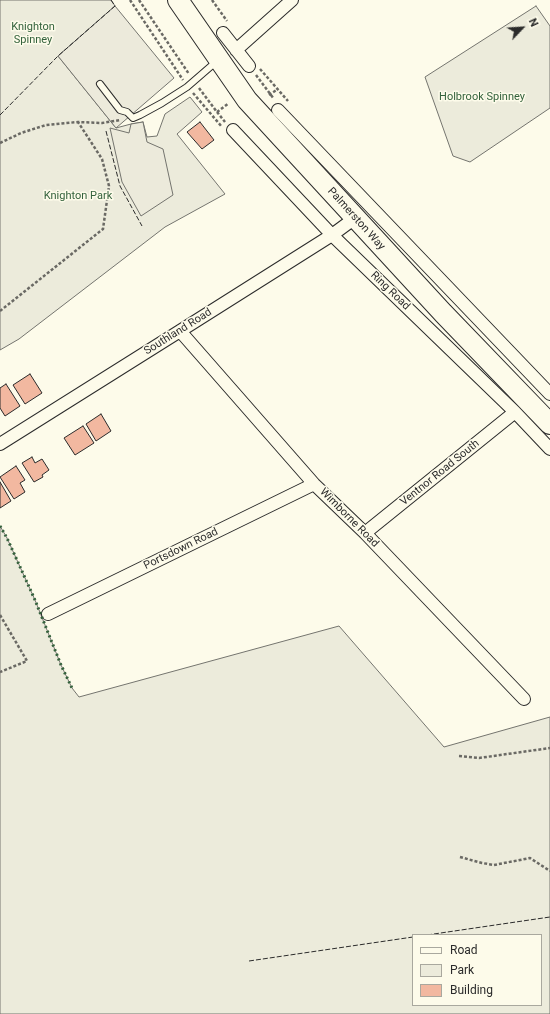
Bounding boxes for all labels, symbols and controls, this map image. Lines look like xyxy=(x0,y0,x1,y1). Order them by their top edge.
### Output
north arrow xyxy=(502,8,542,48)
text: N xyxy=(526,16,541,29)
park label: Knighton Spinney xyxy=(11,20,55,46)
park label: Holbrook Spinney xyxy=(439,90,525,104)
street label: Palmerston Way xyxy=(324,185,388,253)
park label: Knighton Park xyxy=(44,189,112,203)
street label: Ring Road xyxy=(368,269,412,313)
street label: Southland Road xyxy=(142,306,214,358)
street label: Ventnor Road South xyxy=(398,437,482,509)
street label: Wimborne Road xyxy=(317,486,381,550)
street label: Portsdown Road xyxy=(142,525,220,573)
legend xyxy=(412,934,542,1006)
text: Road xyxy=(450,943,478,957)
text: Park xyxy=(450,963,474,977)
text: Building xyxy=(450,983,493,997)

